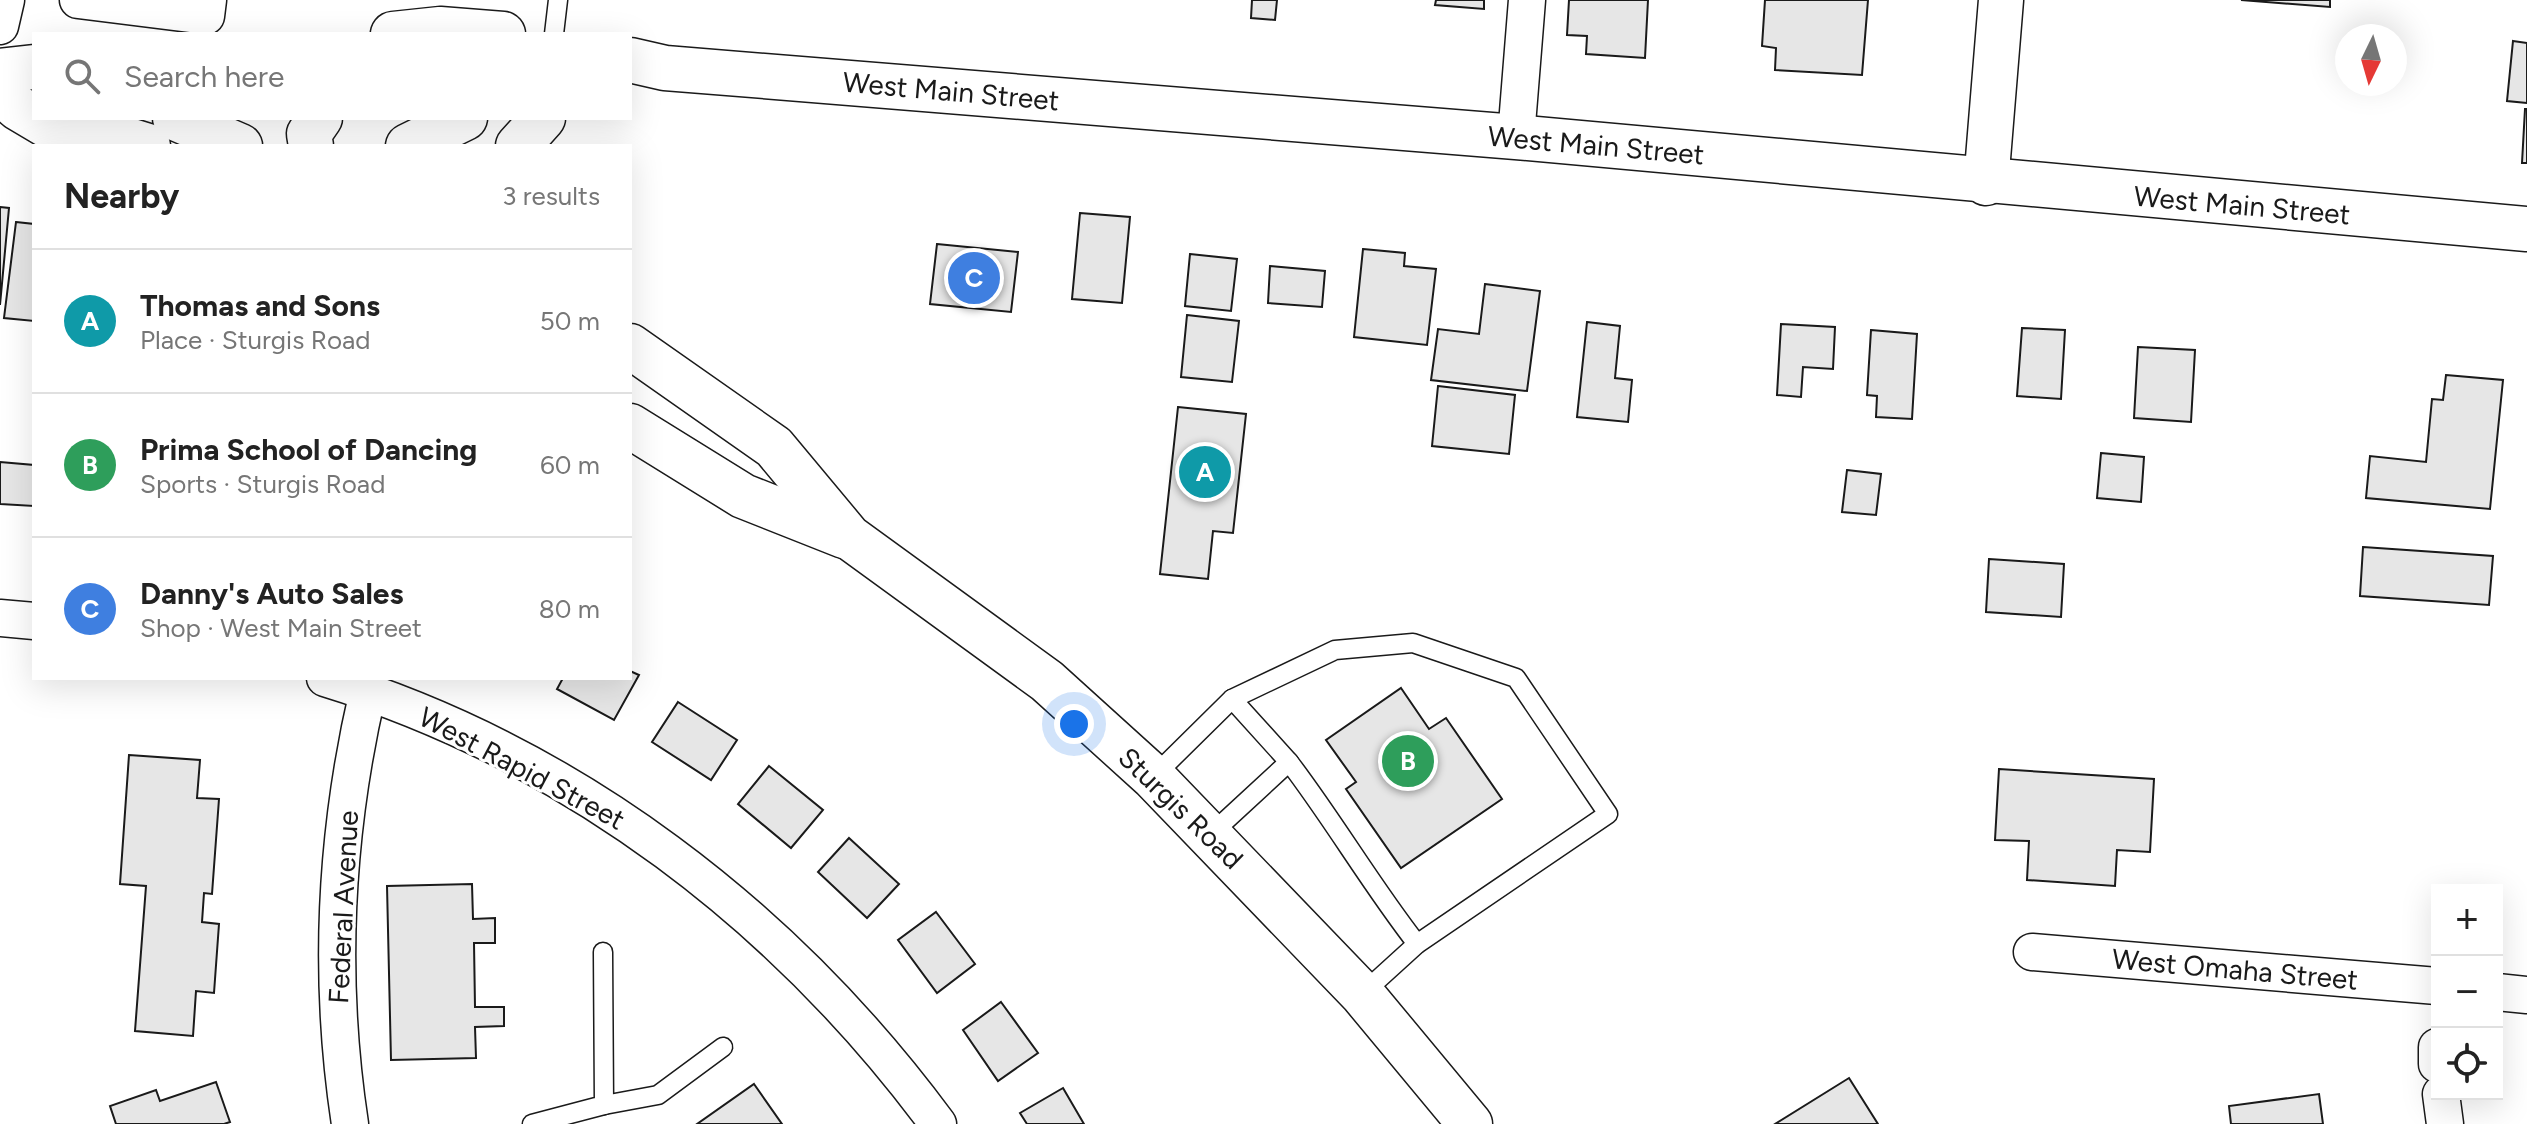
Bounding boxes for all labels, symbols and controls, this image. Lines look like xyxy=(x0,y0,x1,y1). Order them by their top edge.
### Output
north arrow xyxy=(2335,24,2407,96)
search box xyxy=(32,32,632,120)
icon: search xyxy=(60,54,104,98)
text: Search here xyxy=(124,58,284,95)
street label: West Main Street xyxy=(841,65,1061,117)
street label: West Main Street xyxy=(1486,119,1706,171)
text: Nearby xyxy=(64,176,179,217)
street label: West Main Street xyxy=(2132,179,2352,231)
text: 3 results xyxy=(502,180,600,212)
pin: C xyxy=(948,248,1000,308)
text: Thomas and Sons xyxy=(140,287,380,324)
text: A xyxy=(81,305,99,337)
text: 50 m xyxy=(540,305,600,337)
text: Place · Sturgis Road xyxy=(140,324,371,356)
text: Prima School of Dancing xyxy=(140,431,477,468)
pin: A xyxy=(1179,442,1231,502)
text: B xyxy=(82,449,98,481)
text: 60 m xyxy=(540,449,600,481)
text: Sports · Sturgis Road xyxy=(140,468,385,500)
text: Danny's Auto Sales xyxy=(140,575,403,612)
text: C xyxy=(81,593,99,625)
text: 80 m xyxy=(539,593,600,625)
text: Shop · West Main Street xyxy=(140,612,422,644)
street label: West Rapid Street xyxy=(413,699,631,837)
your location xyxy=(1054,704,1094,744)
pin: B xyxy=(1382,731,1434,791)
street label: Sturgis Road xyxy=(1112,740,1250,876)
street label: Federal Avenue xyxy=(321,809,365,1005)
map controls xyxy=(2431,884,2503,1100)
button: + xyxy=(2431,884,2503,956)
street label: West Omaha Street xyxy=(2111,941,2359,997)
button: − xyxy=(2431,956,2503,1028)
button: locate xyxy=(2431,1028,2503,1100)

